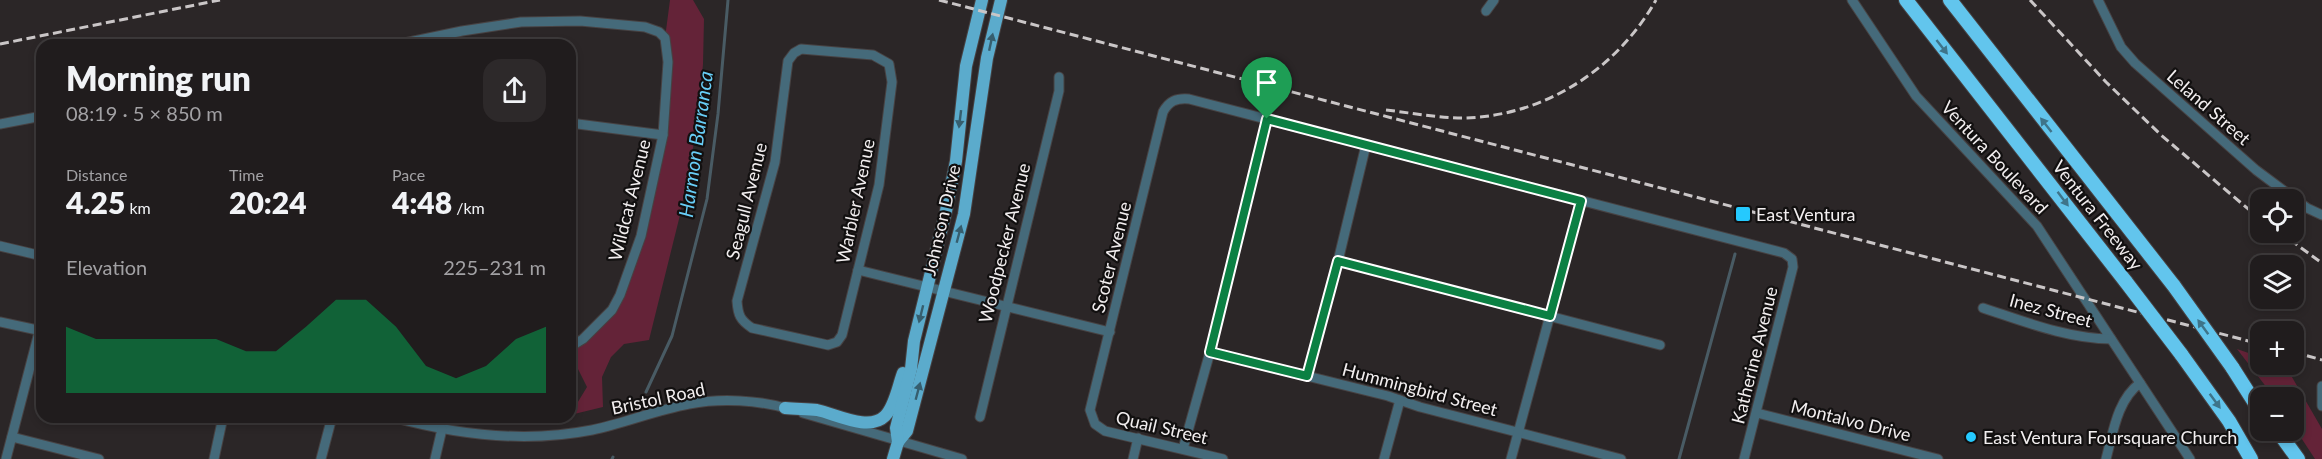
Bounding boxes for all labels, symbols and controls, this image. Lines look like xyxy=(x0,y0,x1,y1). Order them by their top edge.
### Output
one-way arrow xyxy=(987,32,996,51)
one-way arrow xyxy=(1935,39,1947,54)
pin xyxy=(1241,57,1292,119)
text: Morning run xyxy=(66,58,251,98)
button: share xyxy=(483,59,546,122)
street label: Leland Street xyxy=(2163,65,2256,150)
icon: arrive xyxy=(1250,66,1283,99)
water label: Harmon Barranca xyxy=(673,69,717,219)
street label: Ventura Boulevard xyxy=(1937,96,2053,218)
text: 08:19 · 5 × 850 m xyxy=(66,101,223,125)
one-way arrow xyxy=(956,110,965,129)
one-way arrow xyxy=(2041,117,2053,132)
street label: Wildcat Avenue xyxy=(603,137,655,263)
street label: Warbler Avenue xyxy=(831,137,879,265)
street label: Seagull Avenue xyxy=(721,140,771,262)
street label: Ventura Freeway xyxy=(2048,156,2148,275)
street label: Woodpecker Avenue xyxy=(973,161,1035,325)
street label: Johnson Drive xyxy=(918,162,964,278)
text: Distance xyxy=(66,165,127,184)
text: Time xyxy=(229,165,264,184)
text: Pace xyxy=(392,165,425,184)
text: 4.25 xyxy=(66,184,125,220)
text: 20:24 xyxy=(229,184,307,220)
text: 4:48 xyxy=(392,184,452,220)
map controls xyxy=(2250,189,2304,441)
button: locate xyxy=(2250,189,2304,243)
one-way arrow xyxy=(2057,191,2069,207)
text: km xyxy=(125,198,151,217)
text: /km xyxy=(452,198,485,217)
street label: Scoter Avenue xyxy=(1087,199,1135,315)
place label: East Ventura xyxy=(1756,203,1856,225)
marker: East Ventura xyxy=(1734,205,1752,223)
one-way arrow xyxy=(955,225,964,243)
text: Elevation xyxy=(66,255,147,279)
text: 225–231 m xyxy=(443,255,546,279)
button: layers xyxy=(2250,255,2304,309)
street label: Katherine Avenue xyxy=(1726,284,1782,426)
street label: Inez Street xyxy=(2007,288,2095,332)
one-way arrow xyxy=(915,305,925,323)
one-way arrow xyxy=(2197,319,2209,335)
button: + xyxy=(2250,321,2304,375)
street label: Hummingbird Street xyxy=(1340,358,1500,420)
street label: Bristol Road xyxy=(609,377,707,419)
one-way arrow xyxy=(913,382,923,400)
button: − xyxy=(2250,387,2304,441)
one-way arrow xyxy=(2209,393,2221,409)
street label: Montalvo Drive xyxy=(1789,394,1913,446)
street label: Quail Street xyxy=(1114,406,1211,448)
place label: East Ventura Foursquare Church xyxy=(1983,426,2237,448)
marker: East Ventura Foursquare Church xyxy=(1964,430,1978,444)

